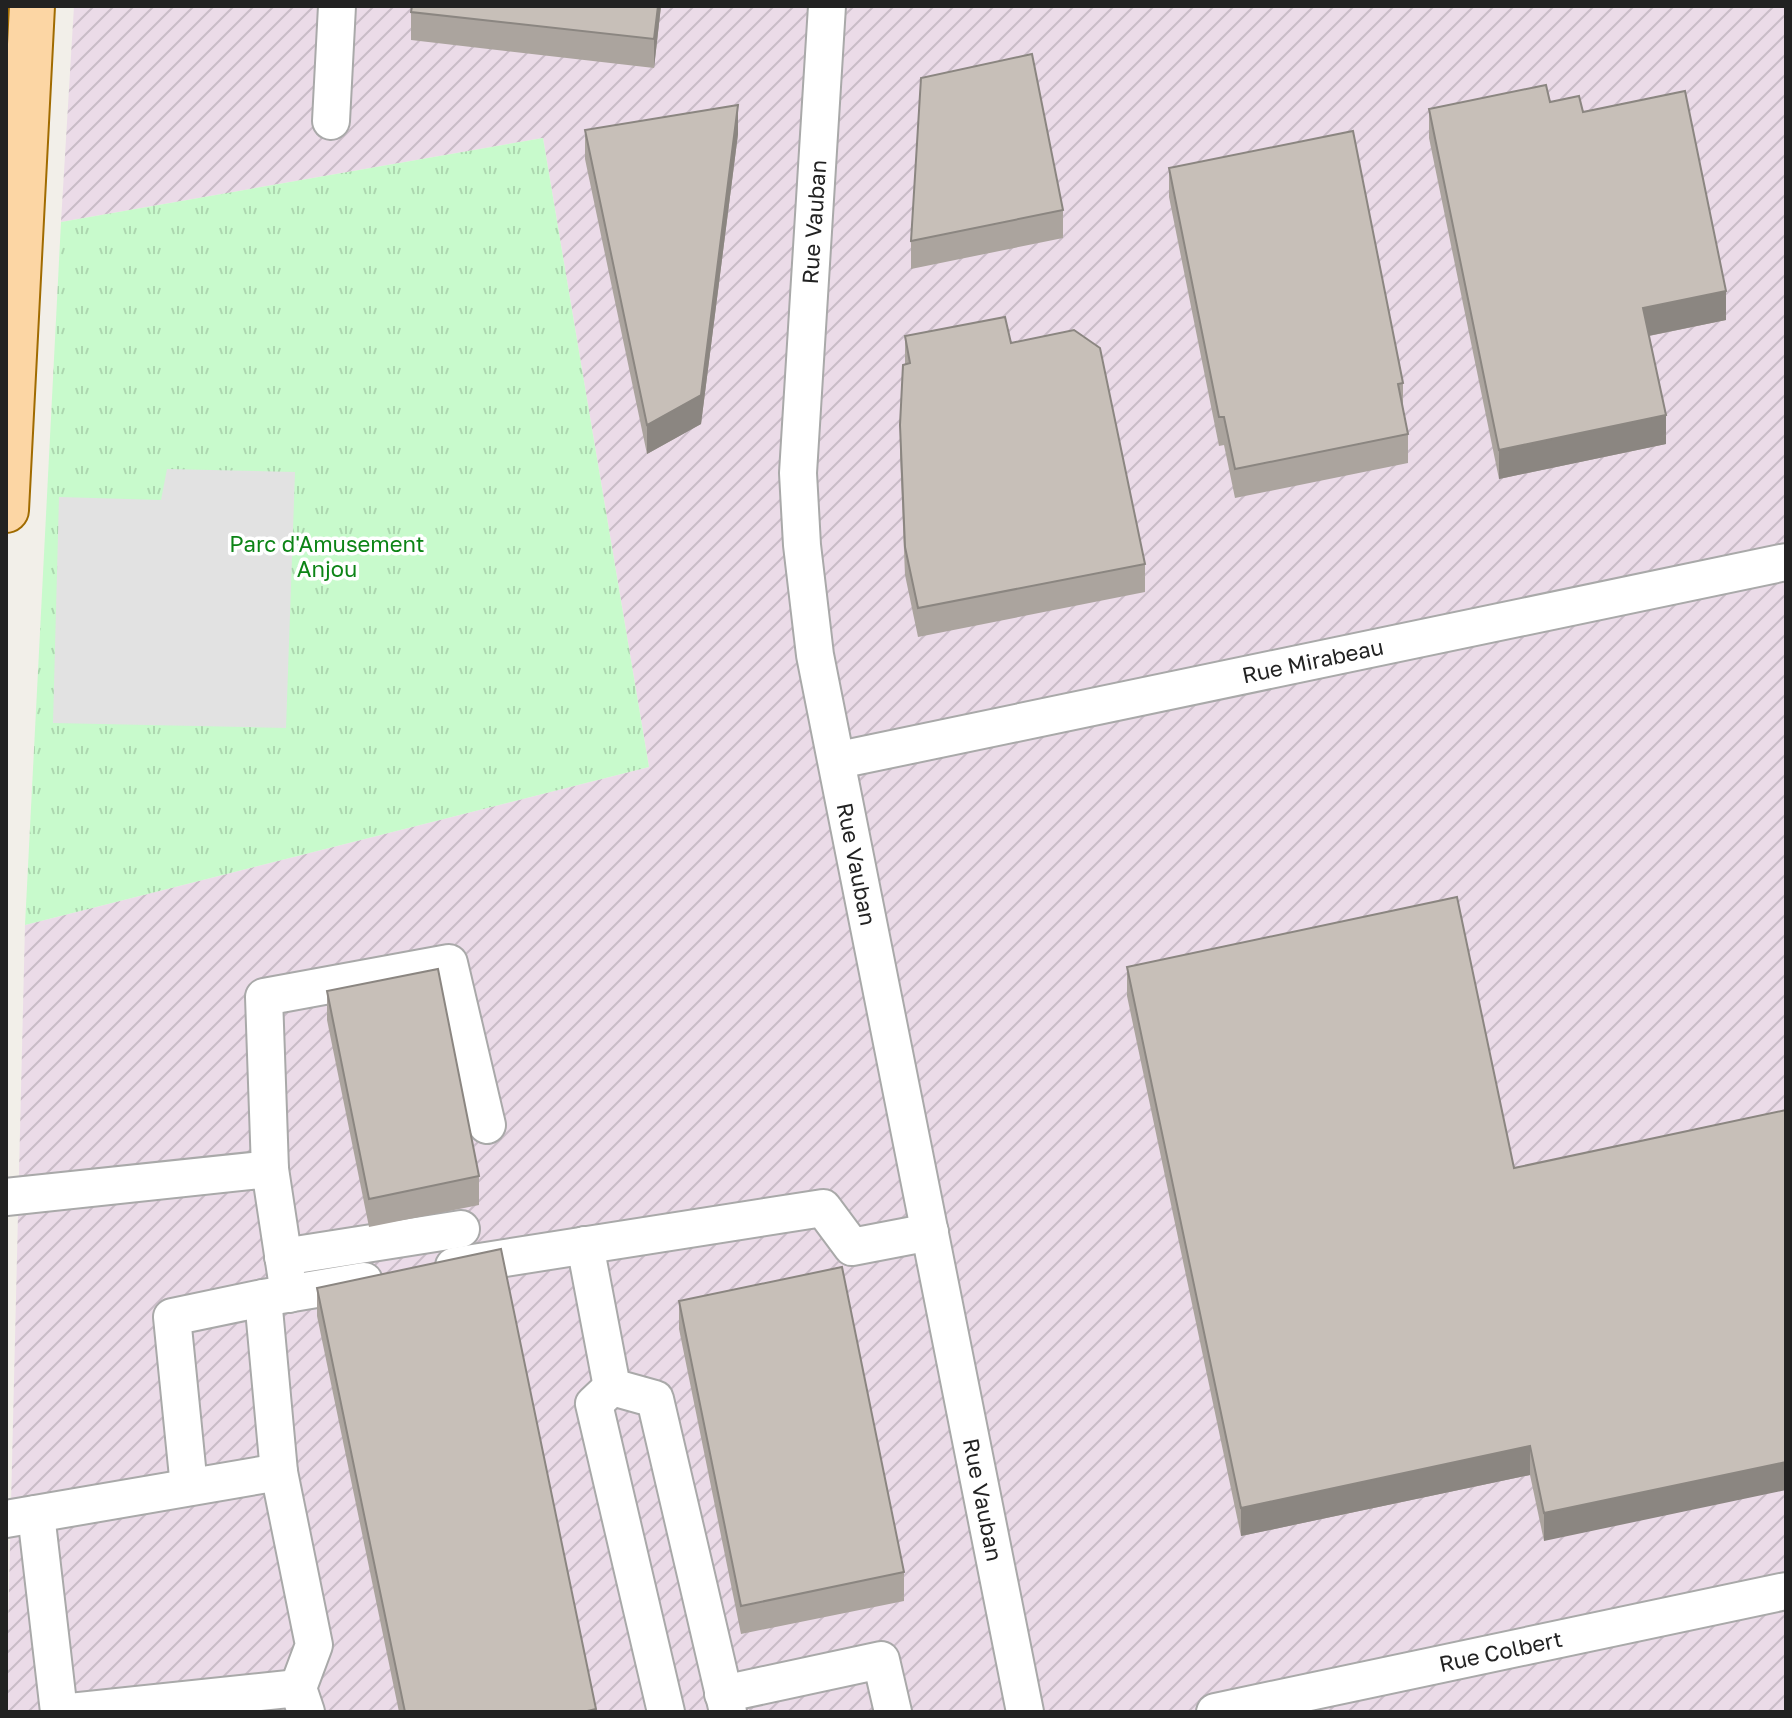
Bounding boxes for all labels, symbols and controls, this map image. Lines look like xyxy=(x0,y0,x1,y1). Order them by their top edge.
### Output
street label: Rue Vauban xyxy=(796,159,831,285)
park label: Parc d'Amusement Anjou xyxy=(229,530,425,582)
street label: Rue Mirabeau xyxy=(1240,633,1386,688)
street label: Rue Vauban xyxy=(832,800,882,928)
street label: Rue Vauban xyxy=(958,1436,1009,1563)
street label: Rue Colbert xyxy=(1436,1625,1565,1677)

